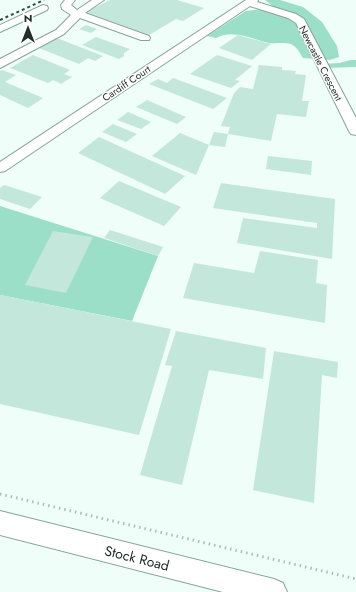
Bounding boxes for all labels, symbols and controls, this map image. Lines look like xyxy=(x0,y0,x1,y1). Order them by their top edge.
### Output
north arrow xyxy=(8,8,48,48)
text: N xyxy=(24,10,32,26)
street label: Newcastle Crescent xyxy=(295,23,346,104)
street label: Cardiff Court xyxy=(99,61,154,105)
street label: Stock Road xyxy=(103,540,171,576)

